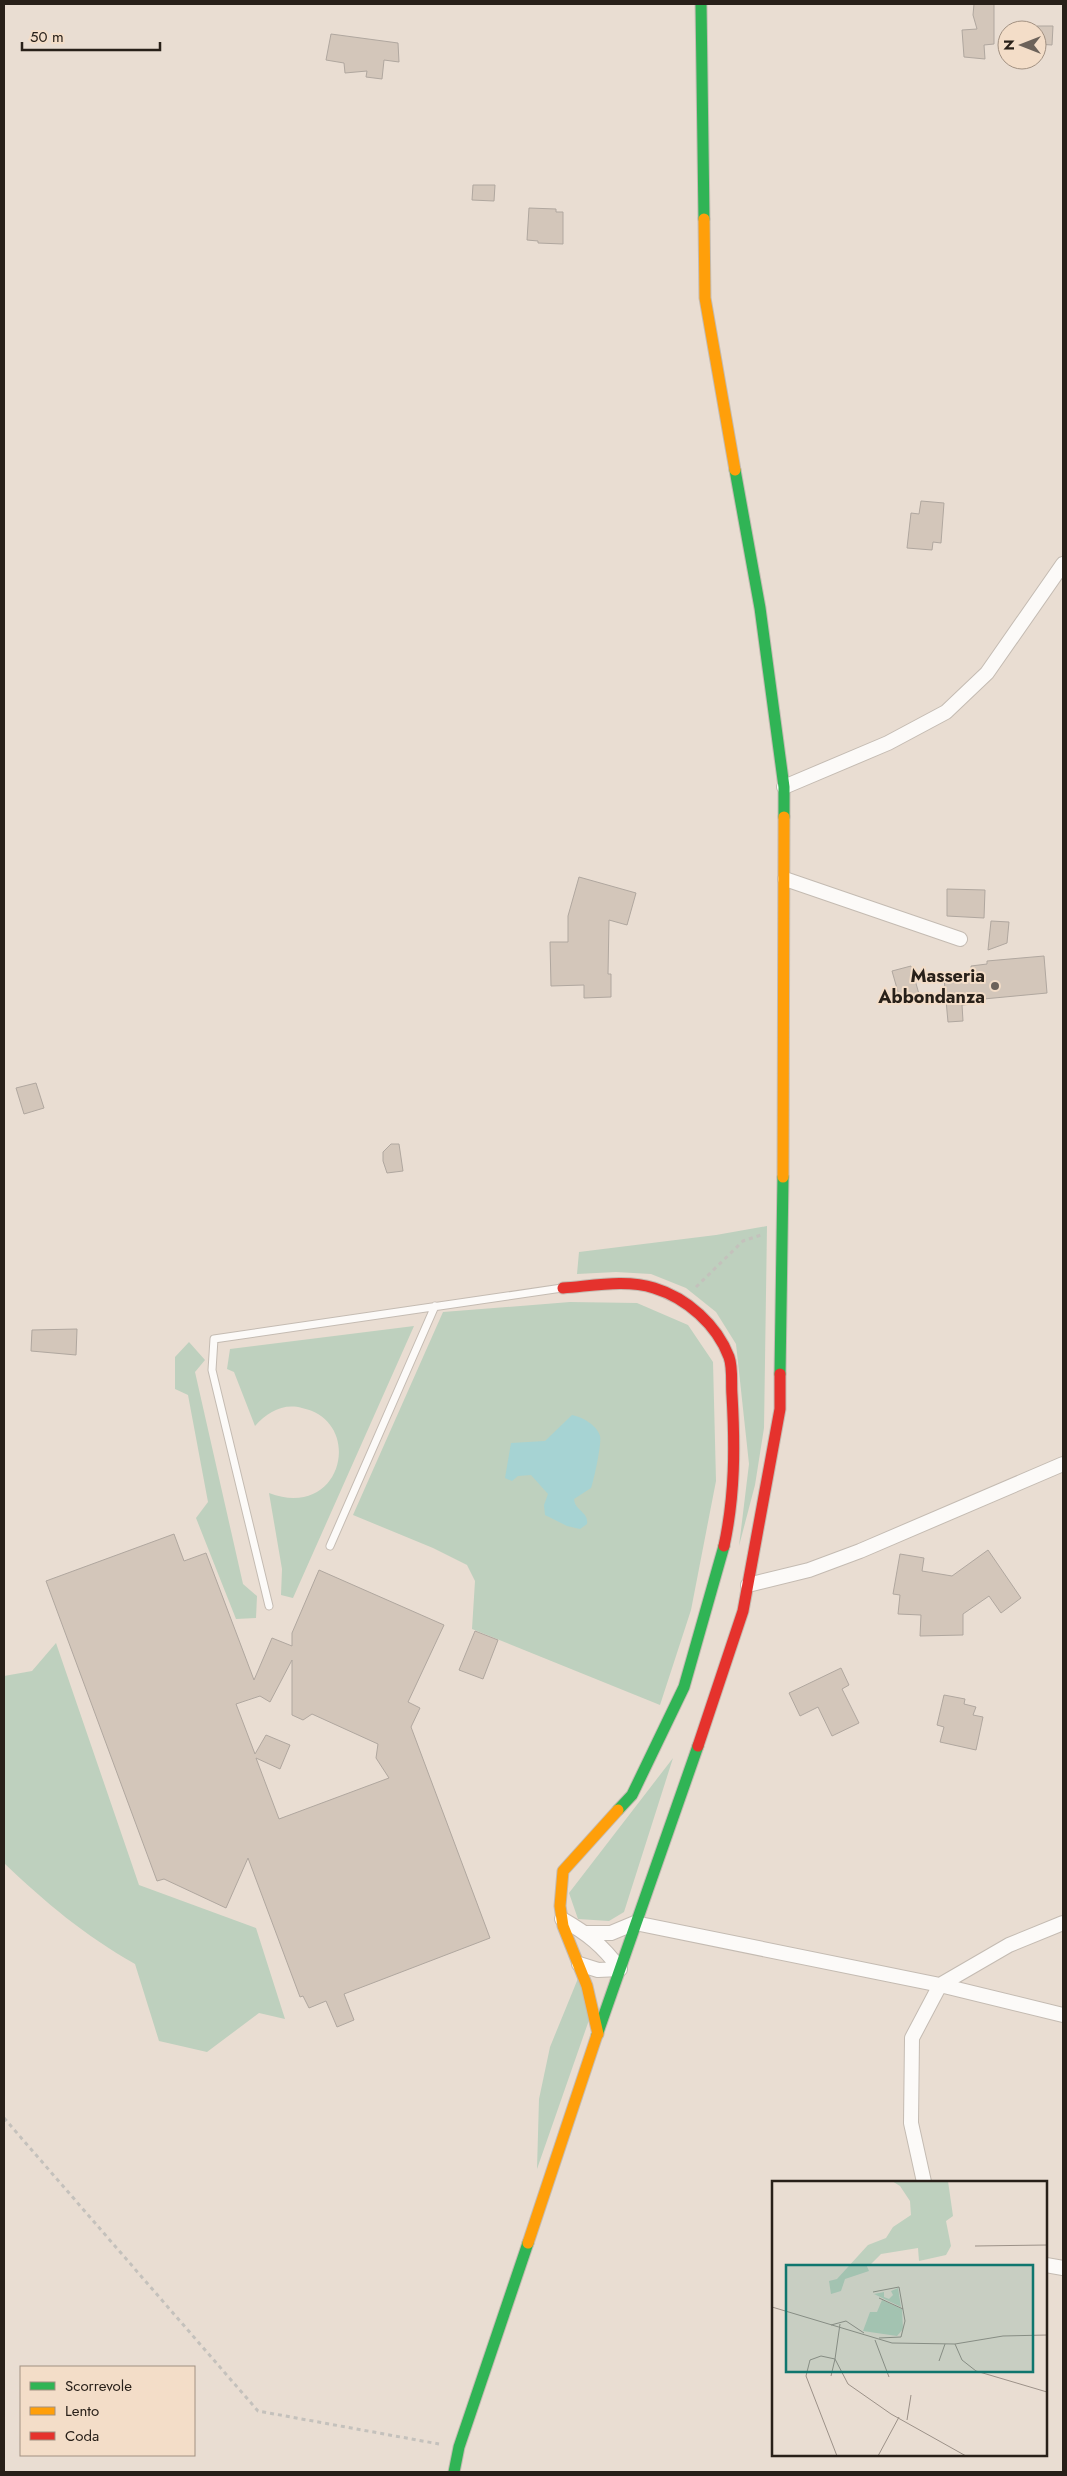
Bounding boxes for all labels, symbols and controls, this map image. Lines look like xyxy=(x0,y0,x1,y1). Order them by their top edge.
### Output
scale bar xyxy=(22,20,160,52)
north arrow xyxy=(997,20,1047,70)
text: 50 m xyxy=(30,26,64,48)
text: N xyxy=(999,39,1019,51)
place label: Masseria Abbondanza xyxy=(877,963,985,1010)
marker: Masseria Abbondanza xyxy=(989,980,1001,992)
inset map xyxy=(772,2181,1047,2456)
legend xyxy=(20,2366,195,2456)
text: Scorrevole xyxy=(65,2375,132,2397)
text: Lento xyxy=(65,2400,99,2422)
text: Coda xyxy=(65,2425,99,2447)

